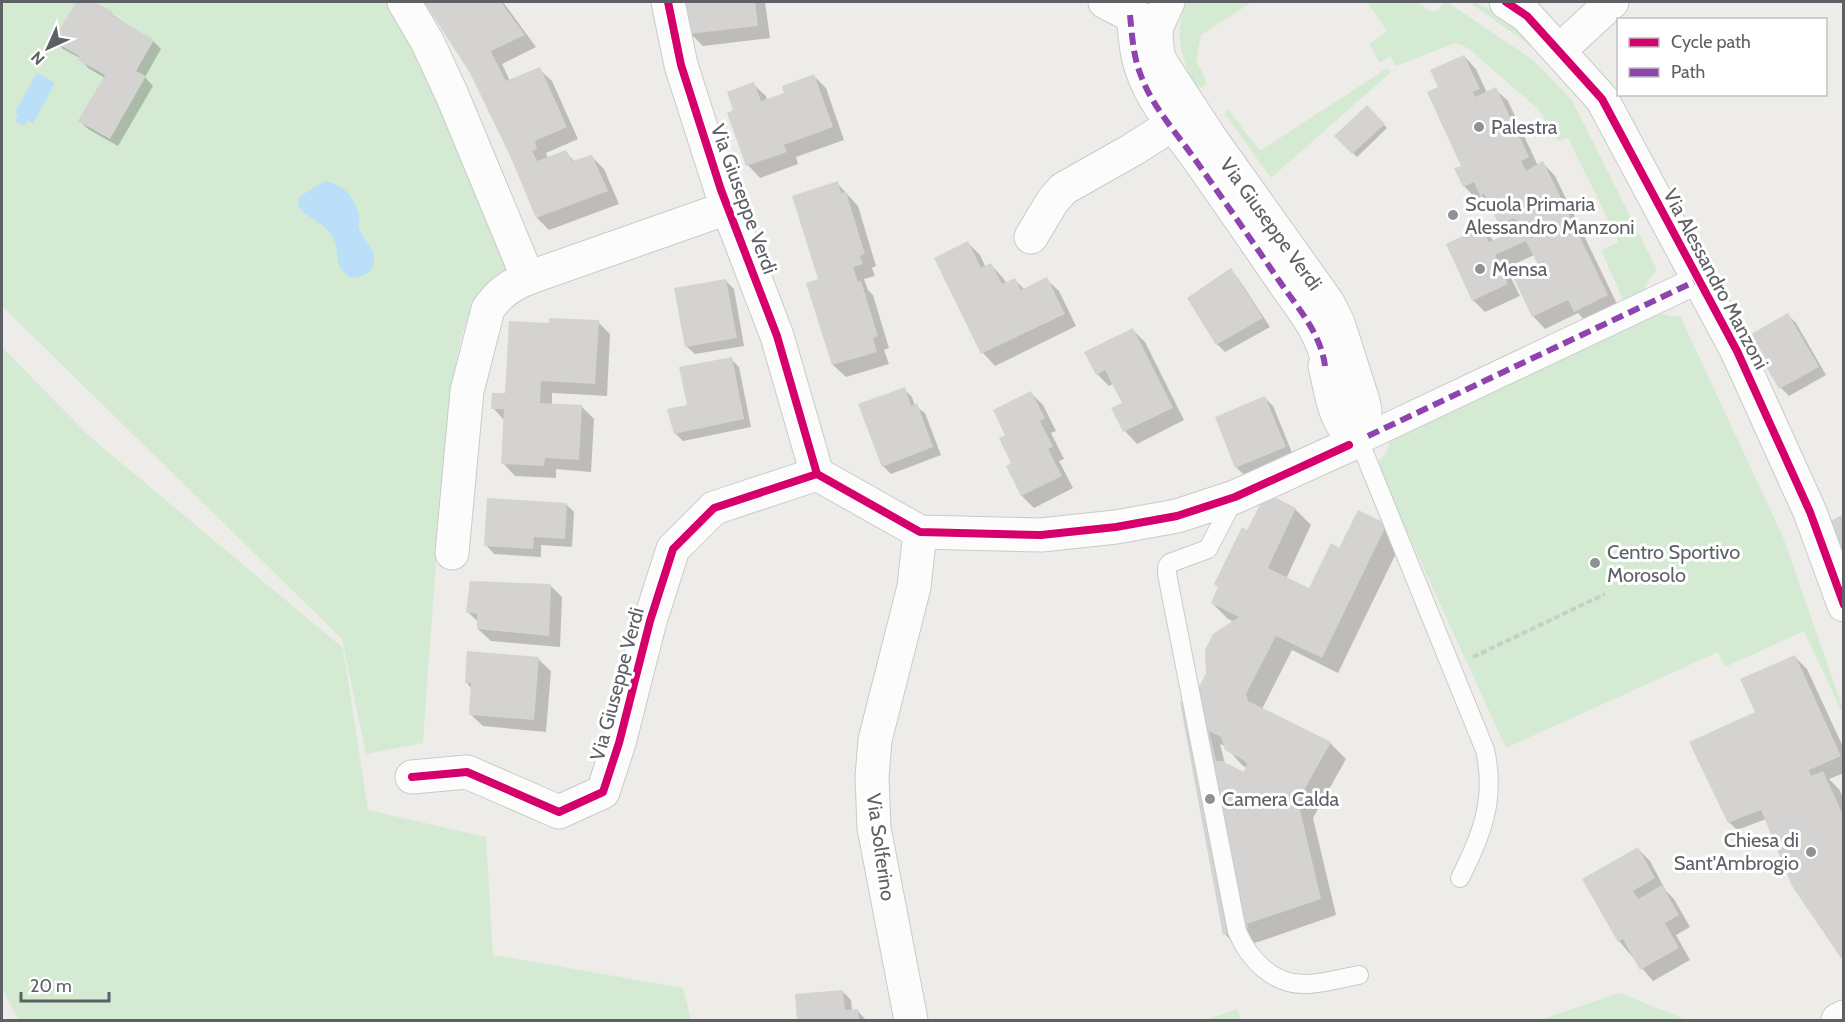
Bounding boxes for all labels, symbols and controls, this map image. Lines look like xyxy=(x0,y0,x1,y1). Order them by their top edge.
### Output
north arrow xyxy=(18,18,78,78)
legend xyxy=(1617,18,1827,96)
text: Cycle path xyxy=(1671,31,1751,53)
text: N xyxy=(27,48,48,69)
text: Path xyxy=(1671,61,1705,83)
place label: Palestra xyxy=(1491,115,1558,139)
marker: Palestra xyxy=(1472,120,1486,134)
street label: Via Giuseppe Verdi xyxy=(706,121,782,277)
street label: Via Giuseppe Verdi xyxy=(1215,153,1327,295)
street label: Via Alessandro Manzoni xyxy=(1658,185,1774,373)
place label: Scuola Primaria Alessandro Manzoni xyxy=(1465,192,1635,239)
marker: Scuola Primaria Alessandro Manzoni xyxy=(1446,208,1460,222)
place label: Mensa xyxy=(1492,257,1548,281)
marker: Mensa xyxy=(1473,262,1487,276)
place label: Centro Sportivo Morosolo xyxy=(1607,540,1740,587)
marker: Centro Sportivo Morosolo xyxy=(1588,556,1602,570)
street label: Via Giuseppe Verdi xyxy=(585,605,649,763)
place label: Camera Calda xyxy=(1222,787,1340,811)
street label: Via Solferino xyxy=(862,792,900,902)
marker: Camera Calda xyxy=(1203,792,1217,806)
place label: Chiesa di Sant'Ambrogio xyxy=(1674,828,1799,875)
marker: Chiesa di Sant'Ambrogio xyxy=(1804,845,1818,859)
scale bar xyxy=(21,965,110,1003)
text: 20 m xyxy=(30,975,72,997)

